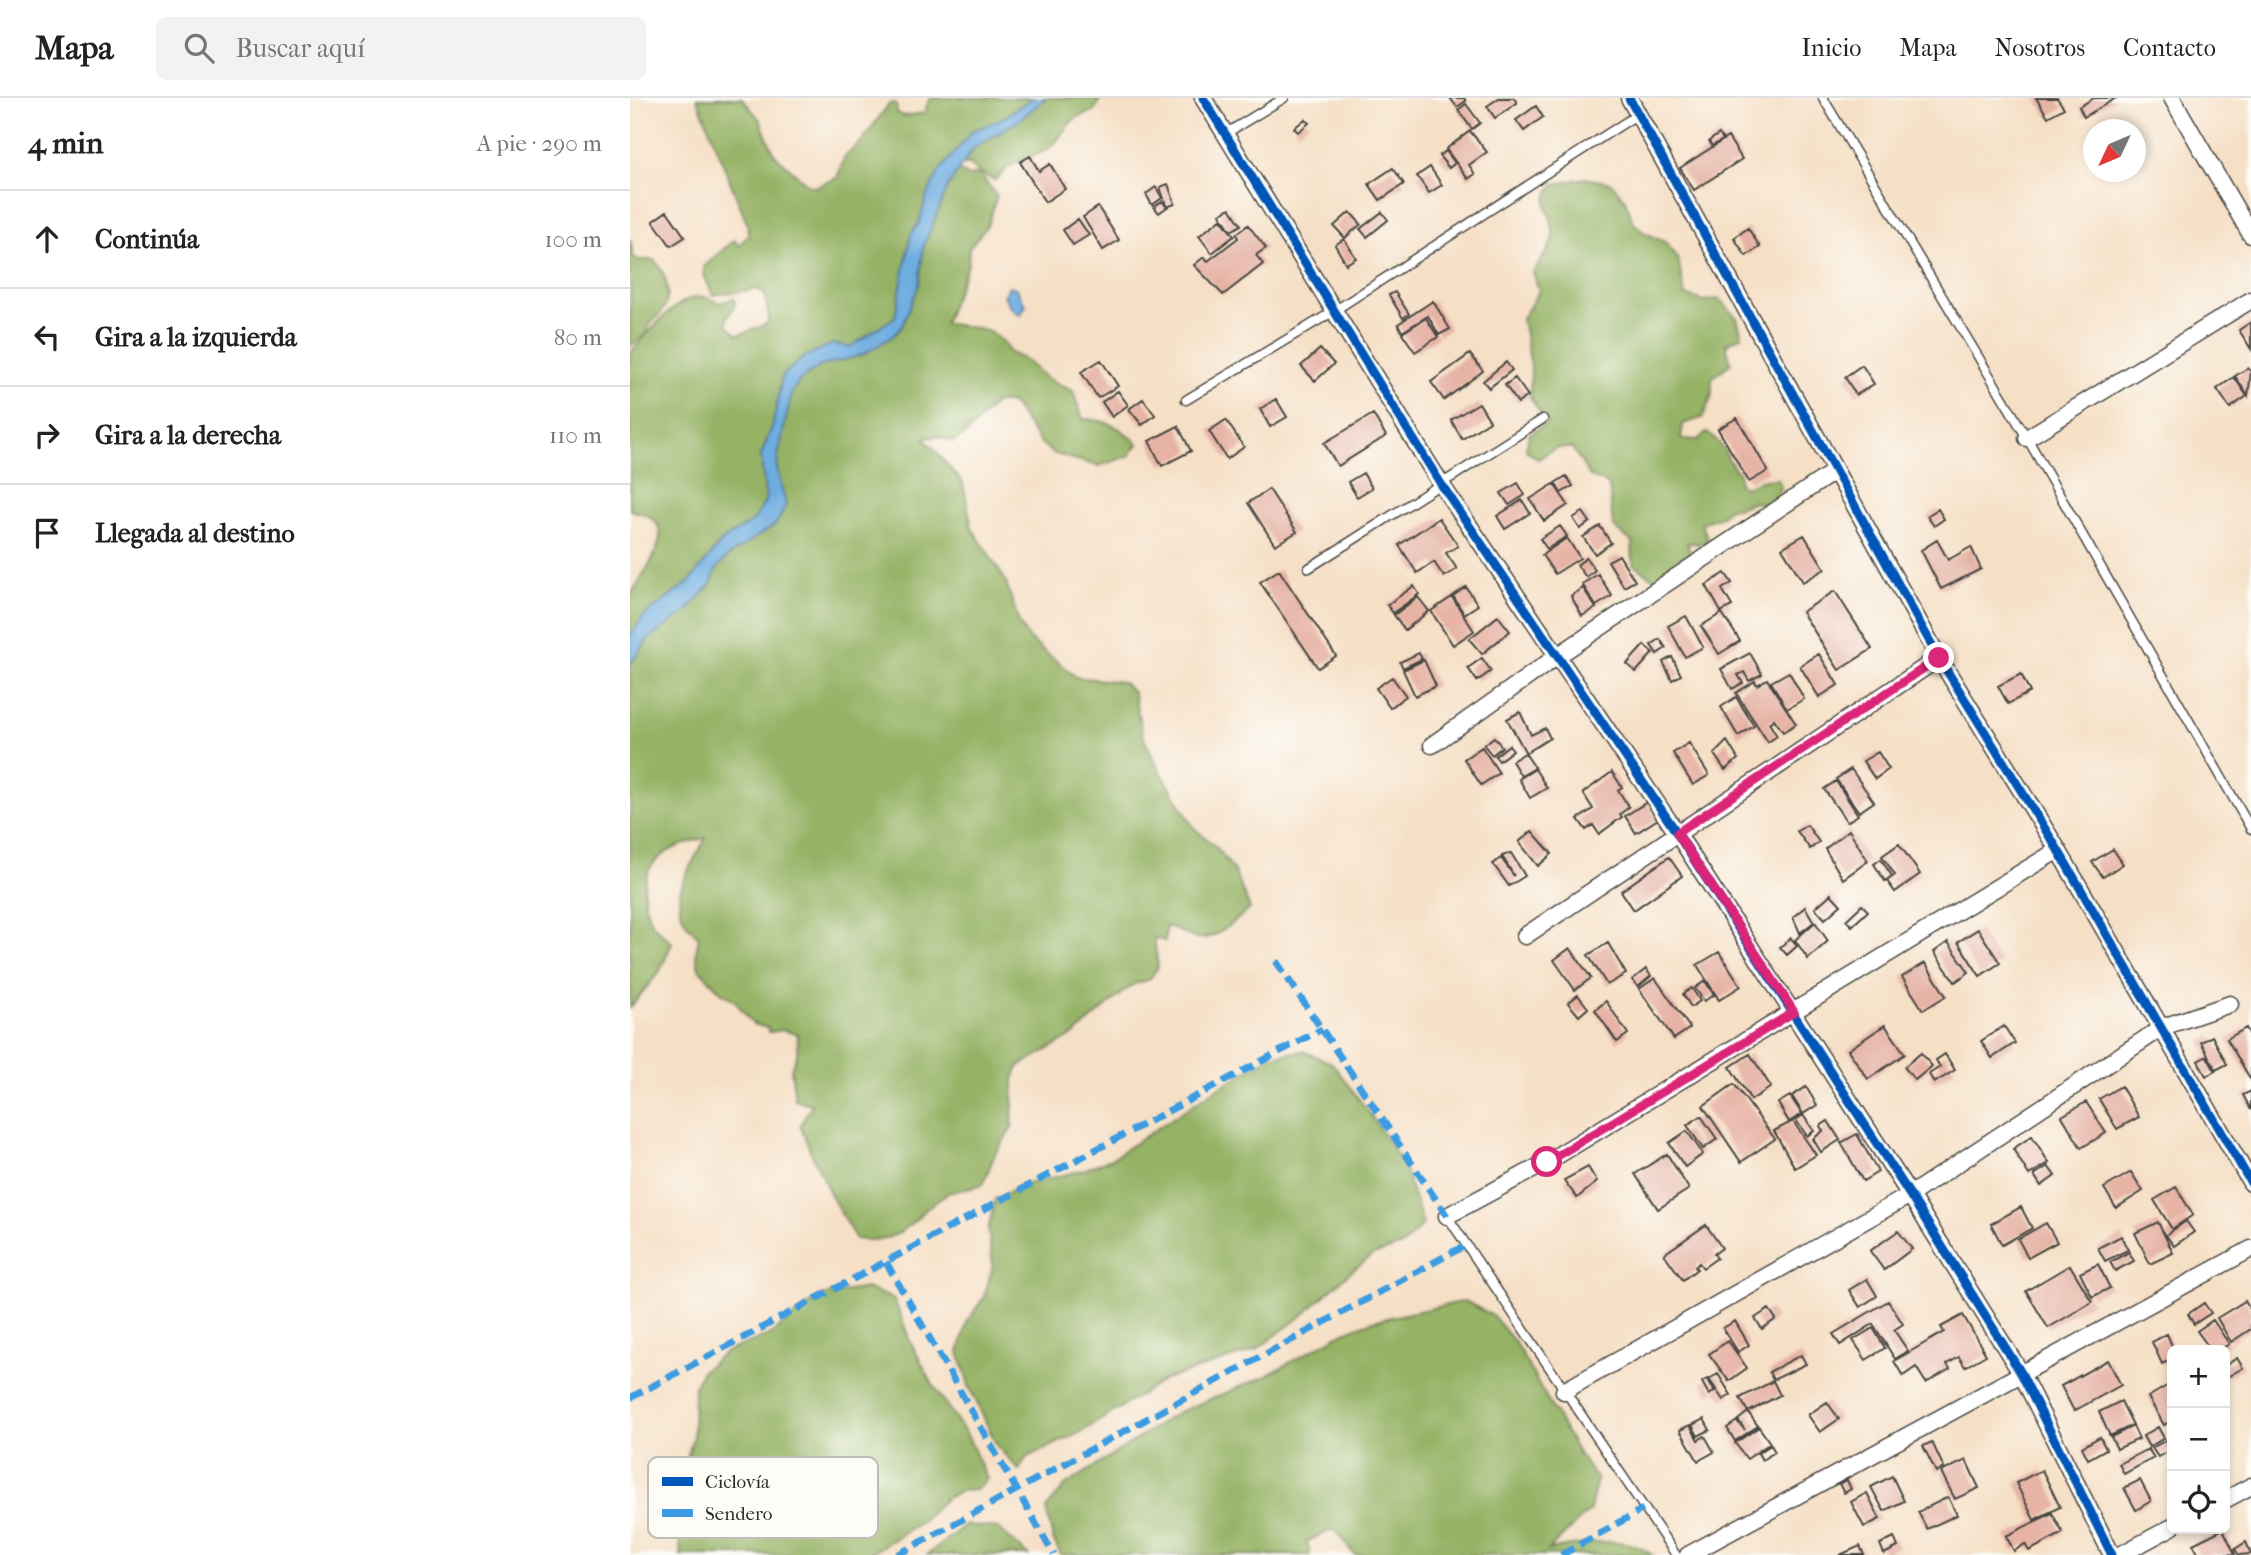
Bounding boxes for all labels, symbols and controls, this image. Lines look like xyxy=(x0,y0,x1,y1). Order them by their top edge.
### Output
search box xyxy=(156,17,646,80)
text: Mapa xyxy=(35,29,114,68)
icon: search xyxy=(180,29,218,67)
text: Buscar aquí xyxy=(236,33,365,64)
text: Inicio xyxy=(1801,34,1861,62)
text: Mapa xyxy=(1899,34,1957,62)
text: Nosotros xyxy=(1995,34,2085,62)
text: Contacto xyxy=(2123,34,2216,62)
north arrow xyxy=(2083,119,2146,182)
text: 4 min xyxy=(28,126,103,161)
text: A pie · 290 m xyxy=(477,130,602,157)
icon: ahead xyxy=(28,220,66,258)
text: Continúa xyxy=(95,224,199,255)
text: 100 m xyxy=(544,226,602,253)
icon: left xyxy=(28,318,66,356)
text: Gira a la izquierda xyxy=(95,322,297,353)
text: 80 m xyxy=(554,324,602,351)
icon: right xyxy=(28,416,66,454)
text: Gira a la derecha xyxy=(95,420,281,451)
text: 110 m xyxy=(549,422,602,449)
icon: arrive xyxy=(28,514,66,552)
text: Llegada al destino xyxy=(95,518,295,549)
route end xyxy=(1923,642,1954,673)
route start xyxy=(1531,1146,1562,1177)
map controls xyxy=(2167,1345,2230,1534)
button: + xyxy=(2167,1345,2230,1408)
button: − xyxy=(2167,1408,2230,1471)
legend xyxy=(648,1457,878,1538)
text: Ciclovía xyxy=(705,1471,770,1493)
button: locate xyxy=(2167,1471,2230,1534)
text: Sendero xyxy=(705,1503,773,1525)

